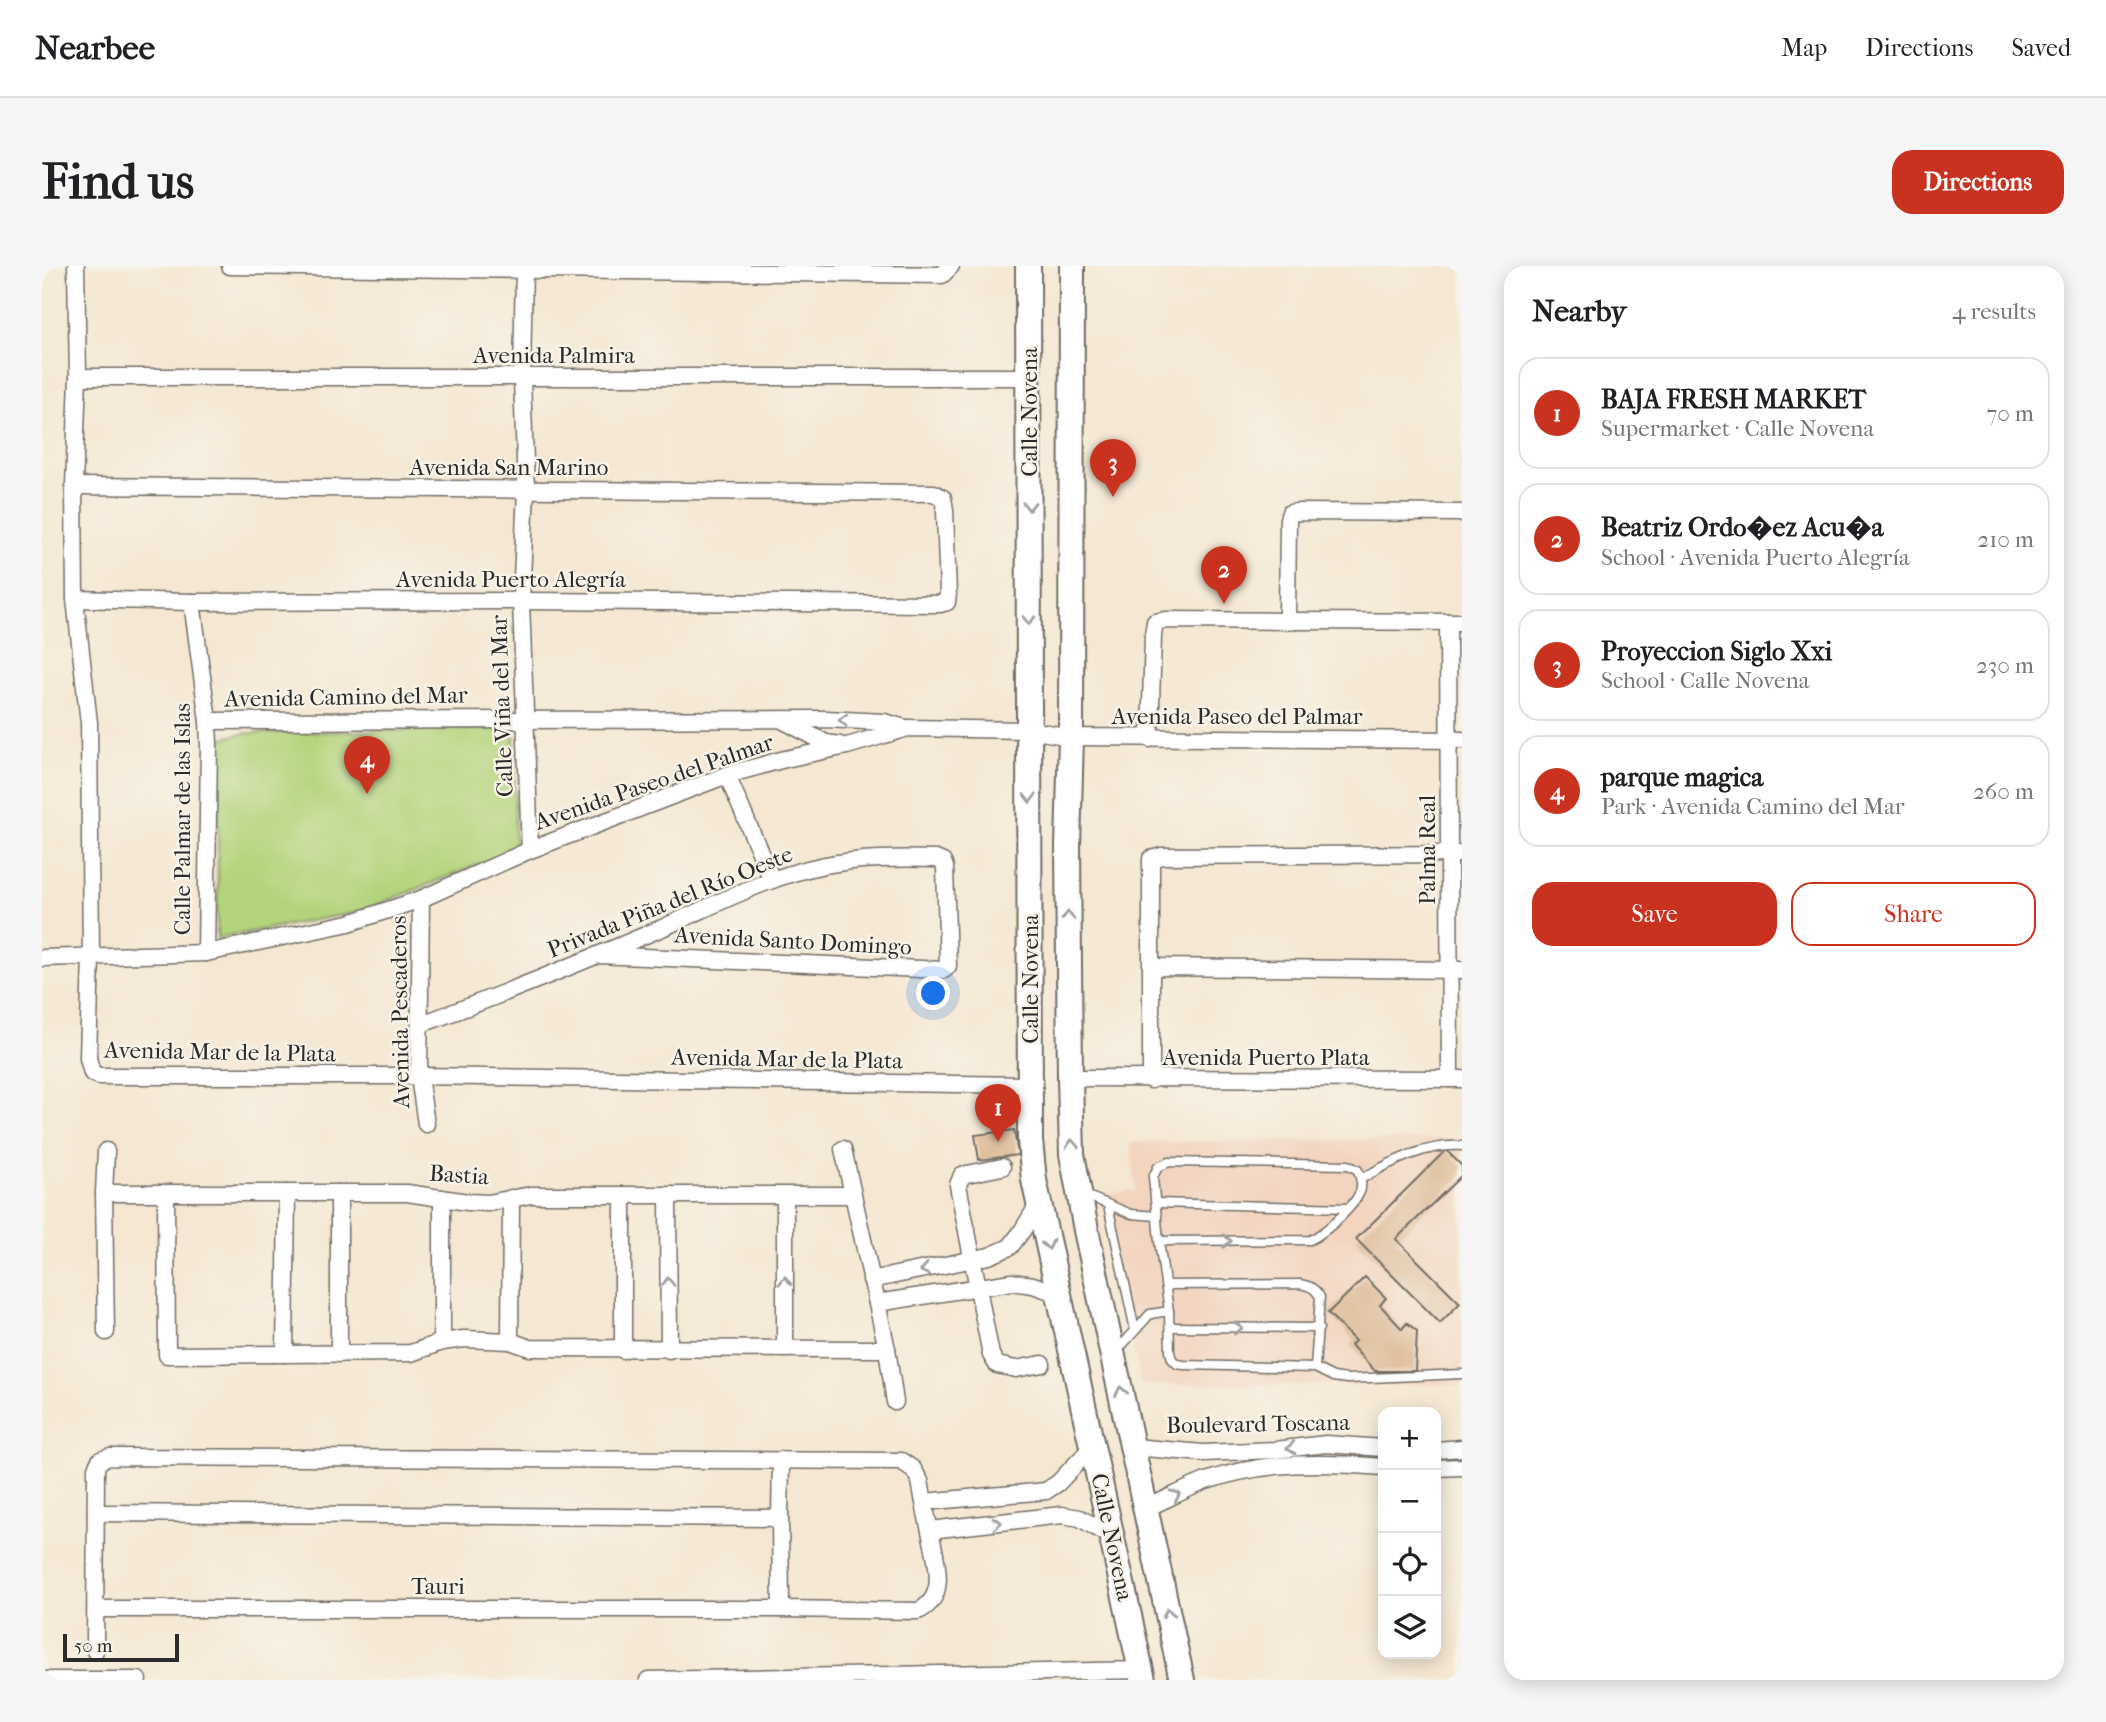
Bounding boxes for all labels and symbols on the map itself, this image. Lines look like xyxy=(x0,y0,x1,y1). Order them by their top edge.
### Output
street label: Avenida Palmira xyxy=(472,342,635,369)
street label: Calle Novena xyxy=(1016,347,1043,477)
pin: 3 xyxy=(1090,439,1136,497)
street label: Avenida San Marino xyxy=(409,454,608,481)
one-way arrow xyxy=(1021,501,1037,511)
pin: 2 xyxy=(1201,546,1247,604)
street label: Avenida Puerto Alegría xyxy=(395,566,626,593)
street label: Calle Viña del Mar xyxy=(485,614,519,798)
one-way arrow xyxy=(1021,615,1037,625)
street label: Avenida Camino del Mar xyxy=(223,681,468,713)
street label: Calle Palmar de las Islas xyxy=(169,703,196,935)
street label: Avenida Paseo del Palmar xyxy=(1111,703,1363,730)
one-way arrow xyxy=(838,712,849,727)
street label: Avenida Paseo del Palmar xyxy=(530,728,777,836)
pin: 4 xyxy=(344,736,390,794)
one-way arrow xyxy=(1022,794,1038,804)
street label: Palma Real xyxy=(1414,794,1441,905)
street label: Privada Piña del Río Oeste xyxy=(543,840,797,964)
one-way arrow xyxy=(1060,910,1076,921)
street label: Calle Novena xyxy=(1017,914,1044,1044)
street label: Avenida Pescaderos xyxy=(385,915,415,1110)
street label: Avenida Santo Domingo xyxy=(673,921,912,961)
your location xyxy=(916,976,950,1010)
street label: Avenida Mar de la Plata xyxy=(103,1036,336,1068)
street label: Avenida Mar de la Plata xyxy=(670,1043,903,1075)
street label: Avenida Puerto Plata xyxy=(1161,1044,1370,1071)
pin: 1 xyxy=(975,1084,1021,1142)
one-way arrow xyxy=(1065,1138,1080,1149)
street label: Bastia xyxy=(428,1159,490,1191)
one-way arrow xyxy=(1222,1233,1233,1249)
one-way arrow xyxy=(1040,1239,1055,1251)
one-way arrow xyxy=(919,1261,931,1276)
one-way arrow xyxy=(777,1275,793,1286)
one-way arrow xyxy=(661,1276,676,1287)
one-way arrow xyxy=(1233,1320,1244,1336)
one-way arrow xyxy=(1115,1385,1130,1397)
street label: Boulevard Toscana xyxy=(1166,1409,1351,1439)
one-way arrow xyxy=(1285,1440,1296,1455)
street label: Calle Novena xyxy=(1085,1471,1139,1604)
one-way arrow xyxy=(1169,1489,1182,1503)
one-way arrow xyxy=(992,1516,1003,1531)
street label: Tauri xyxy=(411,1573,465,1600)
one-way arrow xyxy=(1162,1607,1177,1619)
scale bar xyxy=(63,1631,178,1663)

